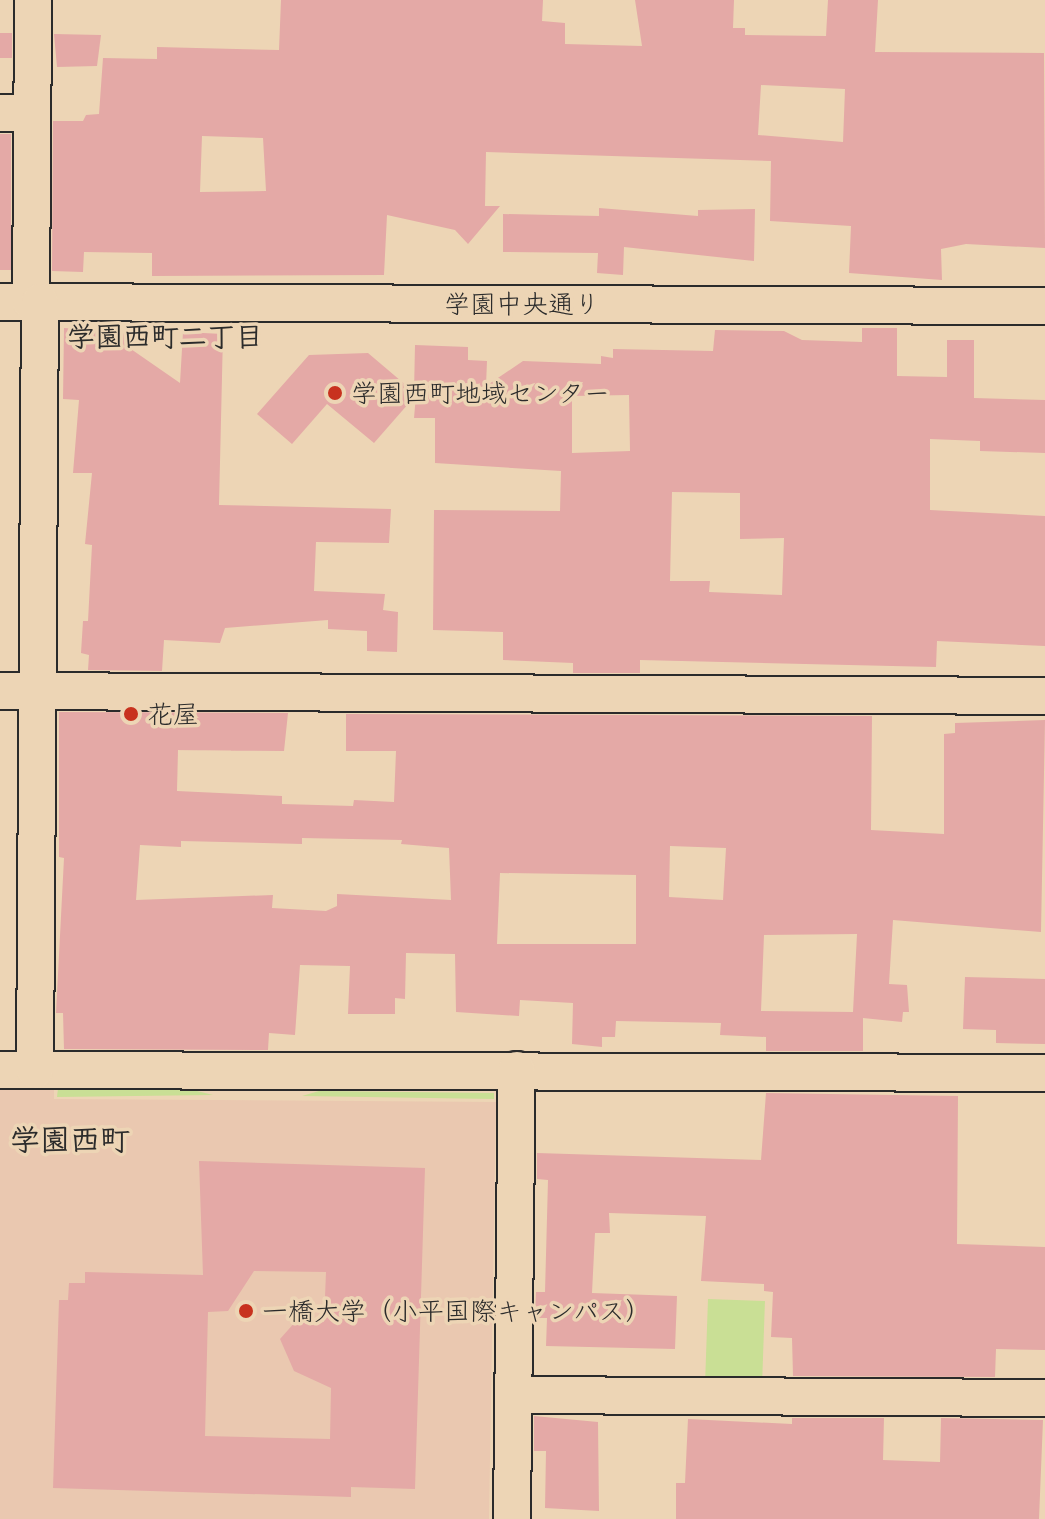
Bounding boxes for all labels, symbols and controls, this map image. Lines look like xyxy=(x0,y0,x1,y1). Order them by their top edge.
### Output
street label: 学園中央通り xyxy=(444,288,600,320)
district label: 学園西町二丁目 xyxy=(67,319,263,353)
place label: 学園西町地域センター xyxy=(351,377,611,409)
marker: 学園西町地域センター xyxy=(326,384,344,402)
place label: 花屋 xyxy=(147,698,199,730)
marker: 花屋 xyxy=(122,705,140,723)
district label: 学園西町 xyxy=(10,1121,130,1157)
place label: 一橋大学（小平国際キャンパス） xyxy=(262,1295,652,1327)
marker: 一橋大学（小平国際キャンパス） xyxy=(237,1302,255,1320)

